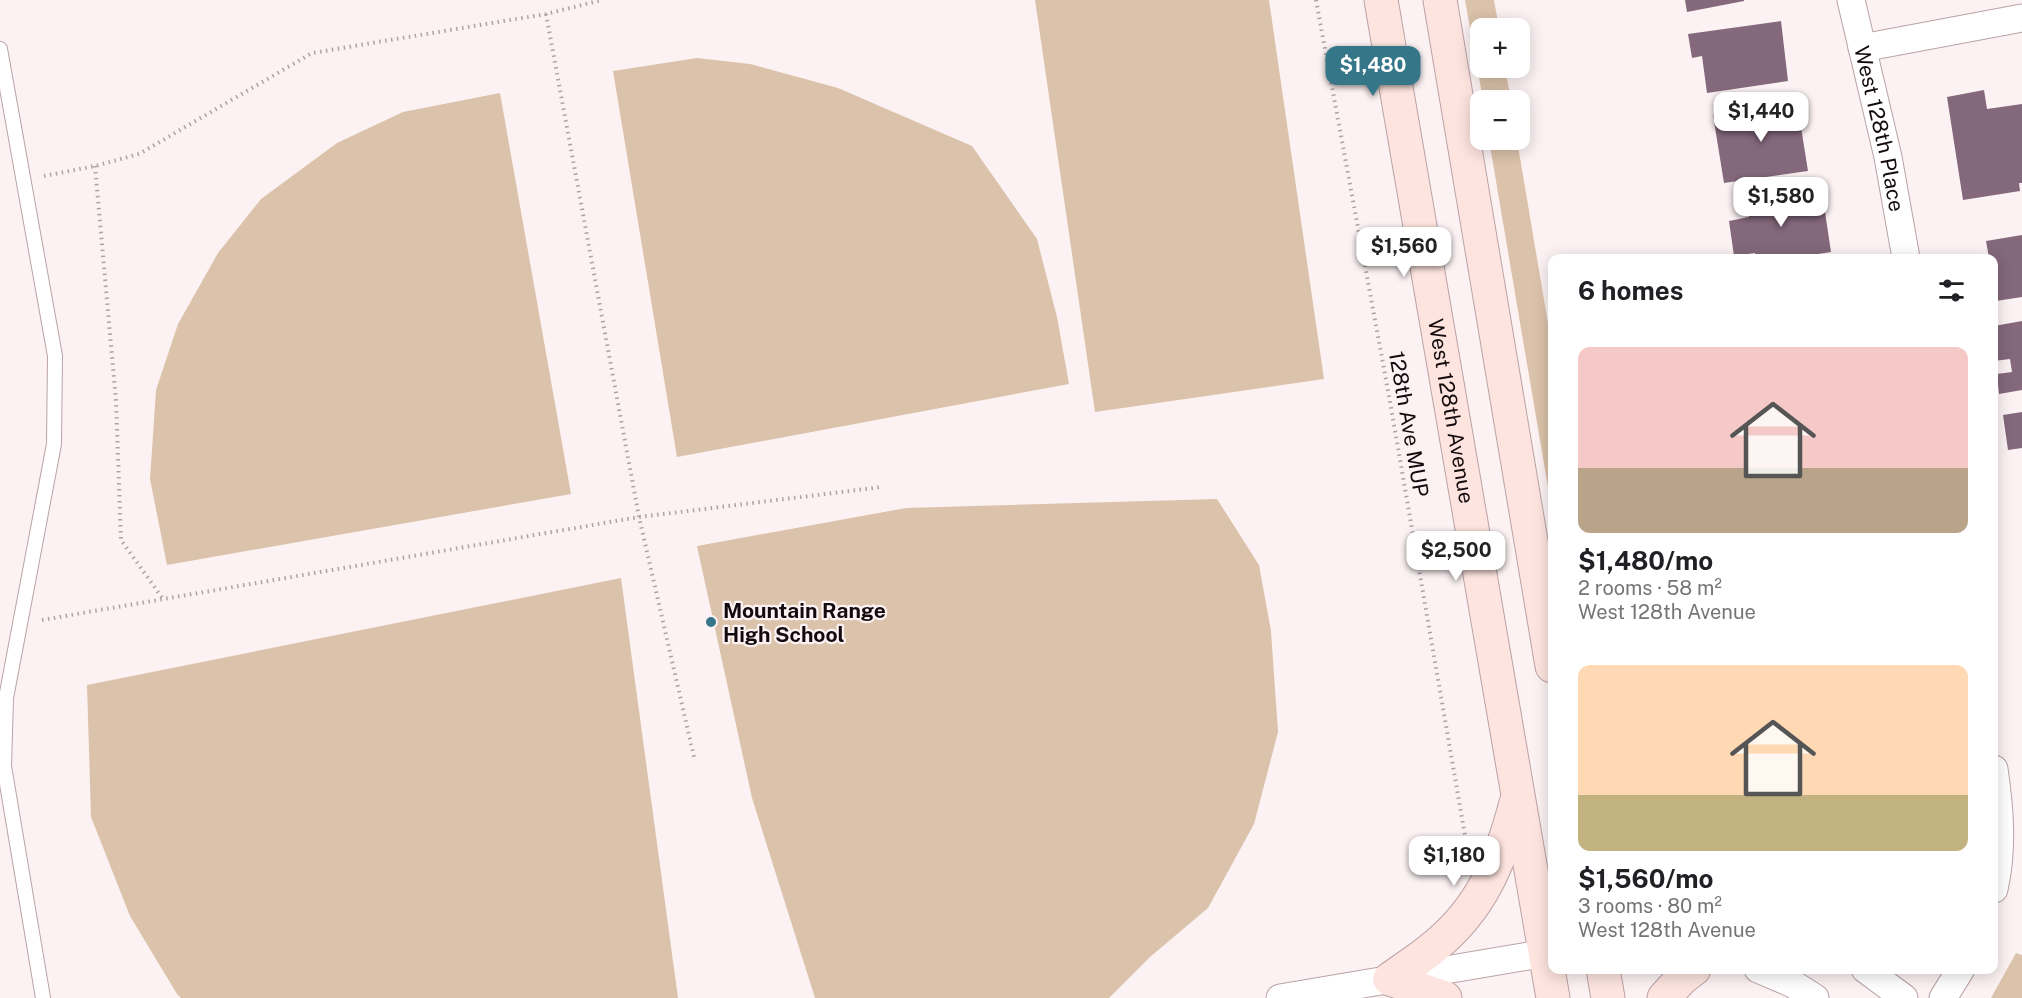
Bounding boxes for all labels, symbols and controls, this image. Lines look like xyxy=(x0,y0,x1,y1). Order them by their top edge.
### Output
map controls xyxy=(1470,18,1530,150)
button: + xyxy=(1470,18,1530,78)
street label: West 128th Place xyxy=(1850,43,1910,214)
pin: $1,480 xyxy=(1324,46,1422,97)
text: $1,480 xyxy=(1339,53,1407,77)
button: − xyxy=(1470,90,1530,150)
pin: $1,440 xyxy=(1712,92,1810,143)
text: $1,440 xyxy=(1728,99,1794,123)
pin: $1,580 xyxy=(1732,177,1830,228)
text: $1,580 xyxy=(1747,184,1815,208)
pin: $1,560 xyxy=(1355,227,1453,278)
text: $1,560 xyxy=(1370,234,1438,258)
icon: filters xyxy=(1935,274,1968,307)
text: 6 homes xyxy=(1578,275,1683,306)
street label: West 128th Avenue xyxy=(1424,317,1480,505)
street label: 128th Ave MUP xyxy=(1384,349,1434,499)
icon: home xyxy=(1719,386,1827,494)
pin: $2,500 xyxy=(1407,531,1505,582)
text: $2,500 xyxy=(1420,538,1492,562)
text: $1,480/mo xyxy=(1578,545,1713,576)
text: 2 rooms · 58 m² xyxy=(1578,576,1722,600)
place label: Mountain Range High School xyxy=(723,598,886,647)
text: West 128th Avenue xyxy=(1578,600,1756,624)
marker: Mountain Range High School xyxy=(704,615,718,629)
icon: home xyxy=(1719,704,1827,812)
pin: $1,180 xyxy=(1405,836,1503,887)
text: $1,180 xyxy=(1423,843,1485,867)
text: $1,560/mo xyxy=(1578,863,1714,894)
text: 3 rooms · 80 m² xyxy=(1578,894,1722,918)
text: West 128th Avenue xyxy=(1578,918,1756,942)

